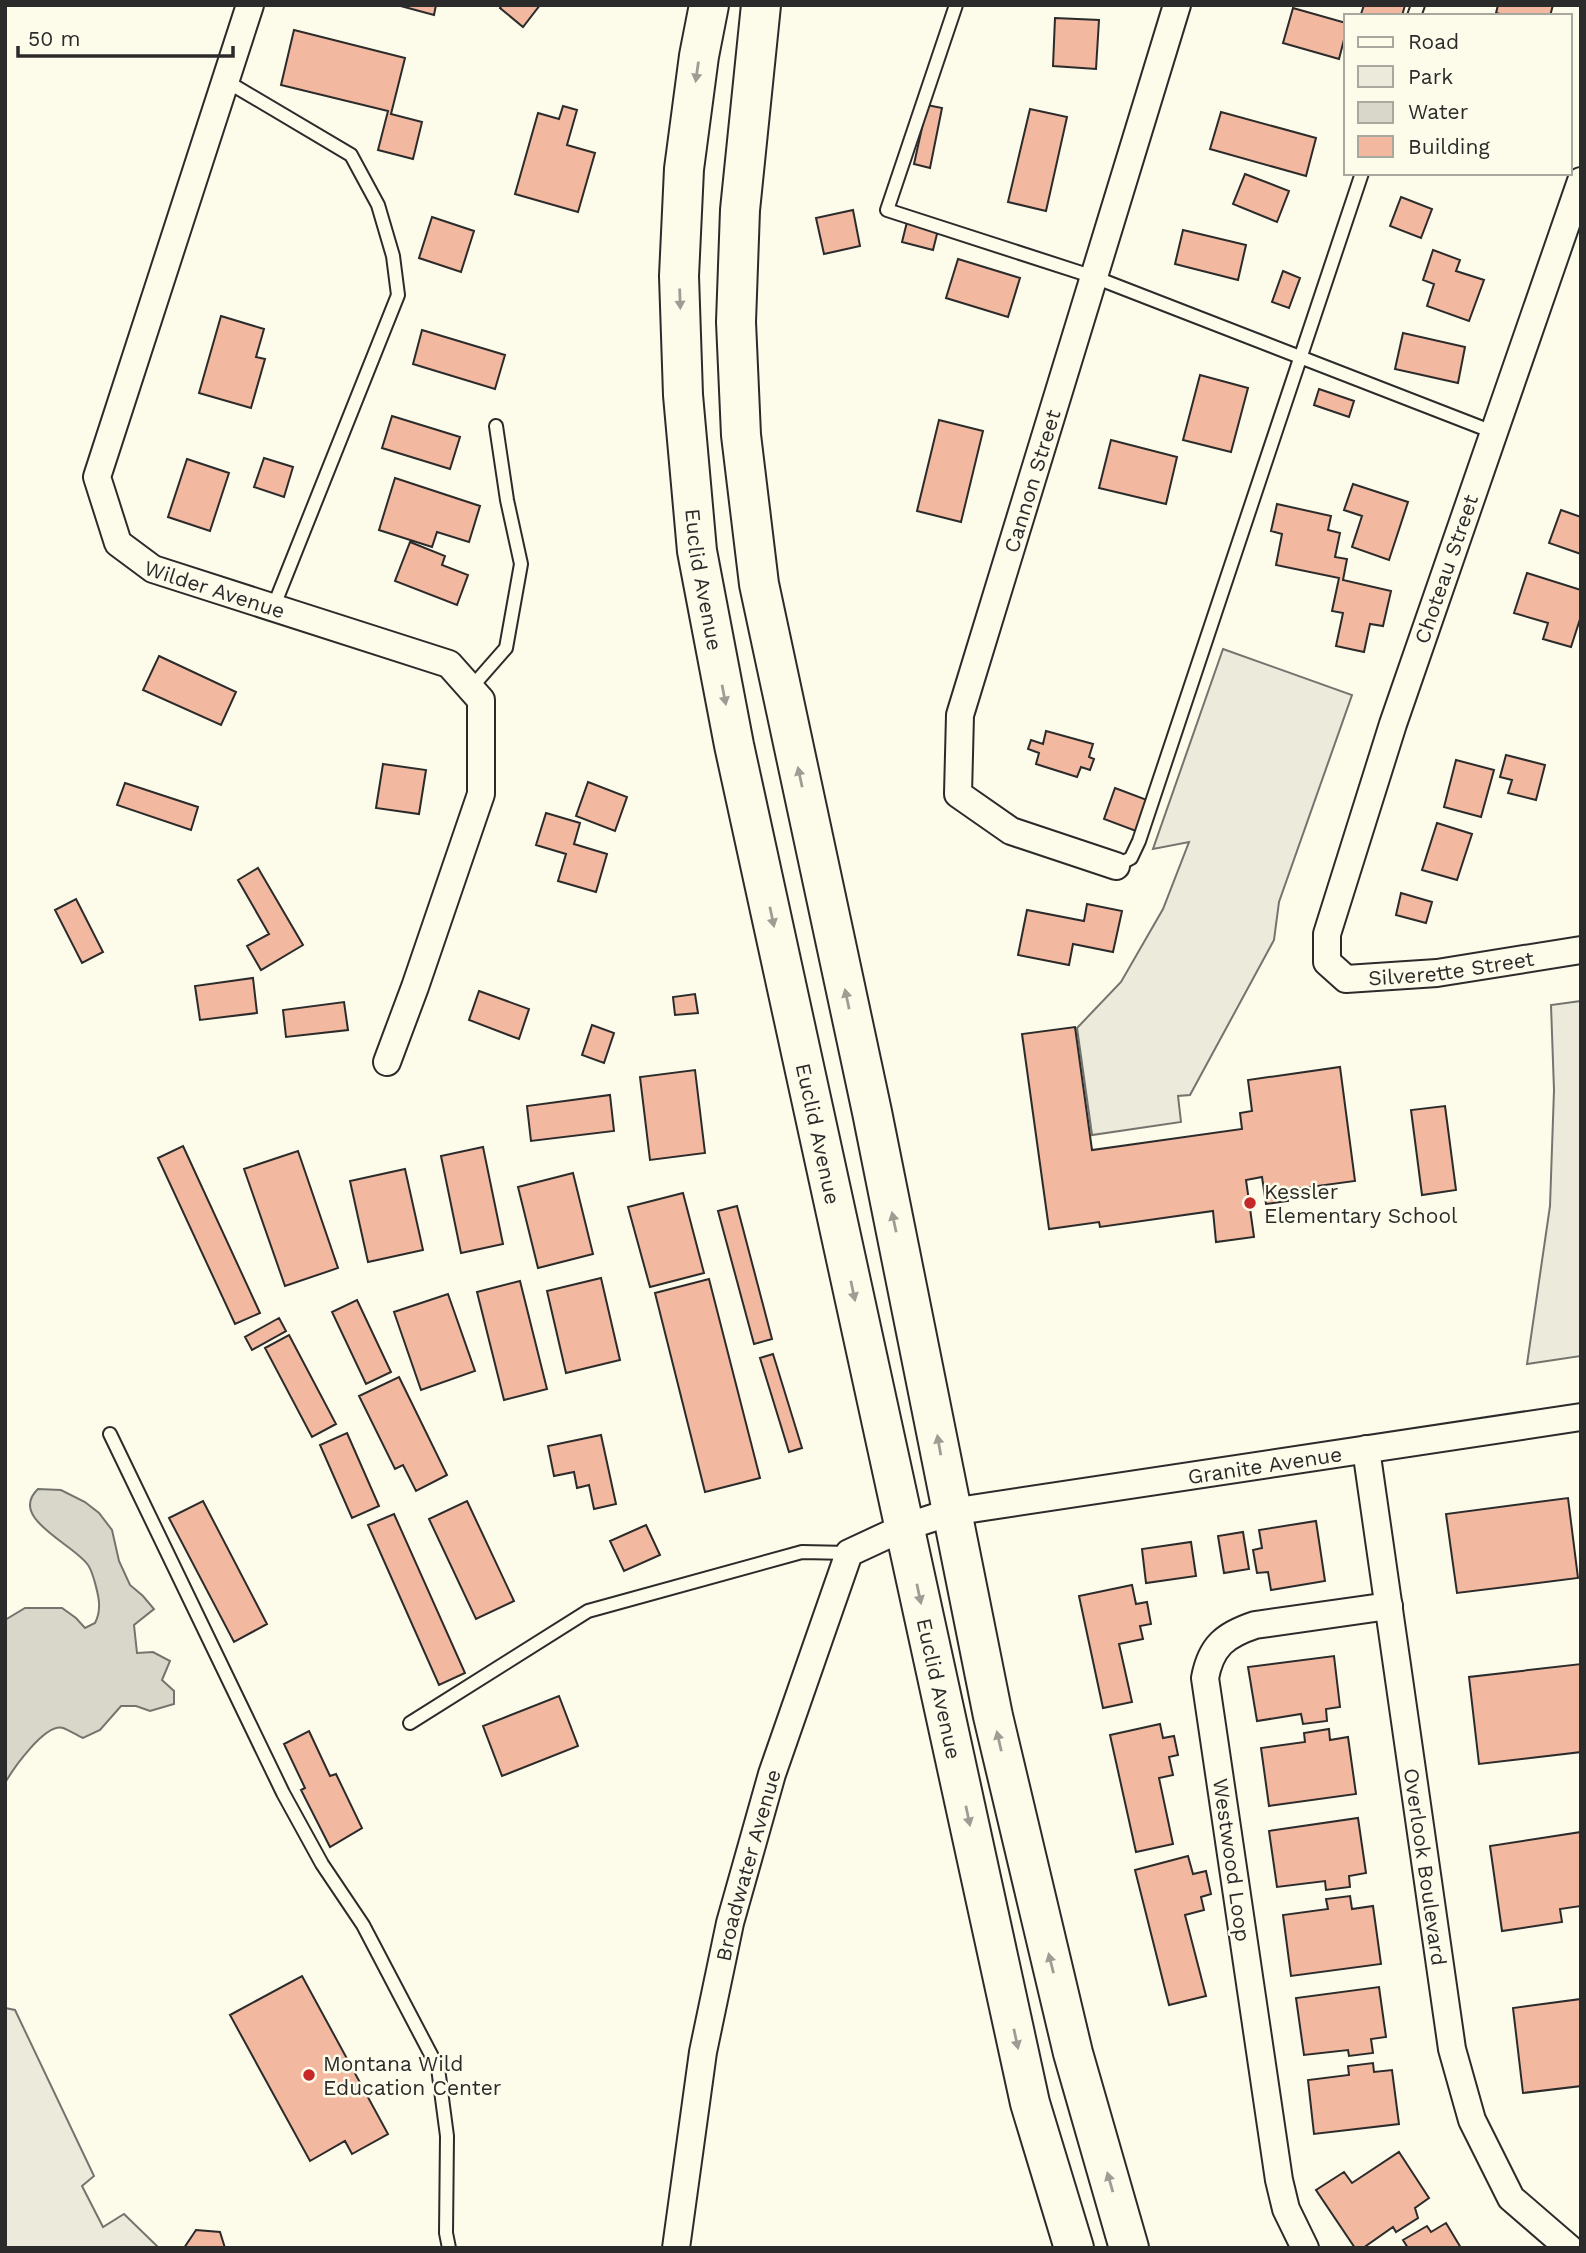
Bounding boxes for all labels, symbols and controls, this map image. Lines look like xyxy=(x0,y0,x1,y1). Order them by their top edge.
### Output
scale bar xyxy=(18,14,233,58)
legend xyxy=(1344,14,1572,175)
text: 50 m xyxy=(28,26,80,51)
text: Road xyxy=(1408,29,1459,54)
one-way arrow xyxy=(692,62,703,84)
text: Park xyxy=(1408,64,1453,89)
text: Water xyxy=(1408,99,1469,124)
text: Building xyxy=(1408,134,1490,159)
one-way arrow xyxy=(674,288,686,310)
street label: Cannon Street xyxy=(998,406,1065,556)
street label: Choteau Street xyxy=(1409,491,1483,647)
street label: Euclid Avenue xyxy=(681,507,728,653)
street label: Wilder Avenue xyxy=(141,555,288,623)
one-way arrow xyxy=(719,684,730,706)
one-way arrow xyxy=(794,766,805,788)
one-way arrow xyxy=(766,906,777,928)
street label: Silverette Street xyxy=(1367,945,1536,990)
one-way arrow xyxy=(842,988,853,1010)
street label: Euclid Avenue xyxy=(791,1061,846,1206)
place label: Kessler Elementary School xyxy=(1264,1179,1458,1228)
marker: Kessler Elementary School xyxy=(1242,1195,1258,1211)
one-way arrow xyxy=(889,1211,900,1233)
one-way arrow xyxy=(848,1280,859,1302)
one-way arrow xyxy=(933,1434,944,1456)
street label: Granite Avenue xyxy=(1186,1441,1344,1489)
one-way arrow xyxy=(914,1583,925,1605)
street label: Euclid Avenue xyxy=(912,1616,967,1761)
one-way arrow xyxy=(993,1730,1004,1752)
street label: Broadwater Avenue xyxy=(710,1766,785,1963)
street label: Overlook Boulevard xyxy=(1399,1766,1452,1967)
street label: Westwood Loop xyxy=(1208,1777,1256,1943)
one-way arrow xyxy=(962,1805,973,1827)
one-way arrow xyxy=(1045,1951,1056,1973)
one-way arrow xyxy=(1010,2028,1021,2050)
place label: Montana Wild Education Center xyxy=(323,2051,502,2100)
marker: Montana Wild Education Center xyxy=(301,2067,317,2083)
one-way arrow xyxy=(1104,2171,1115,2193)

